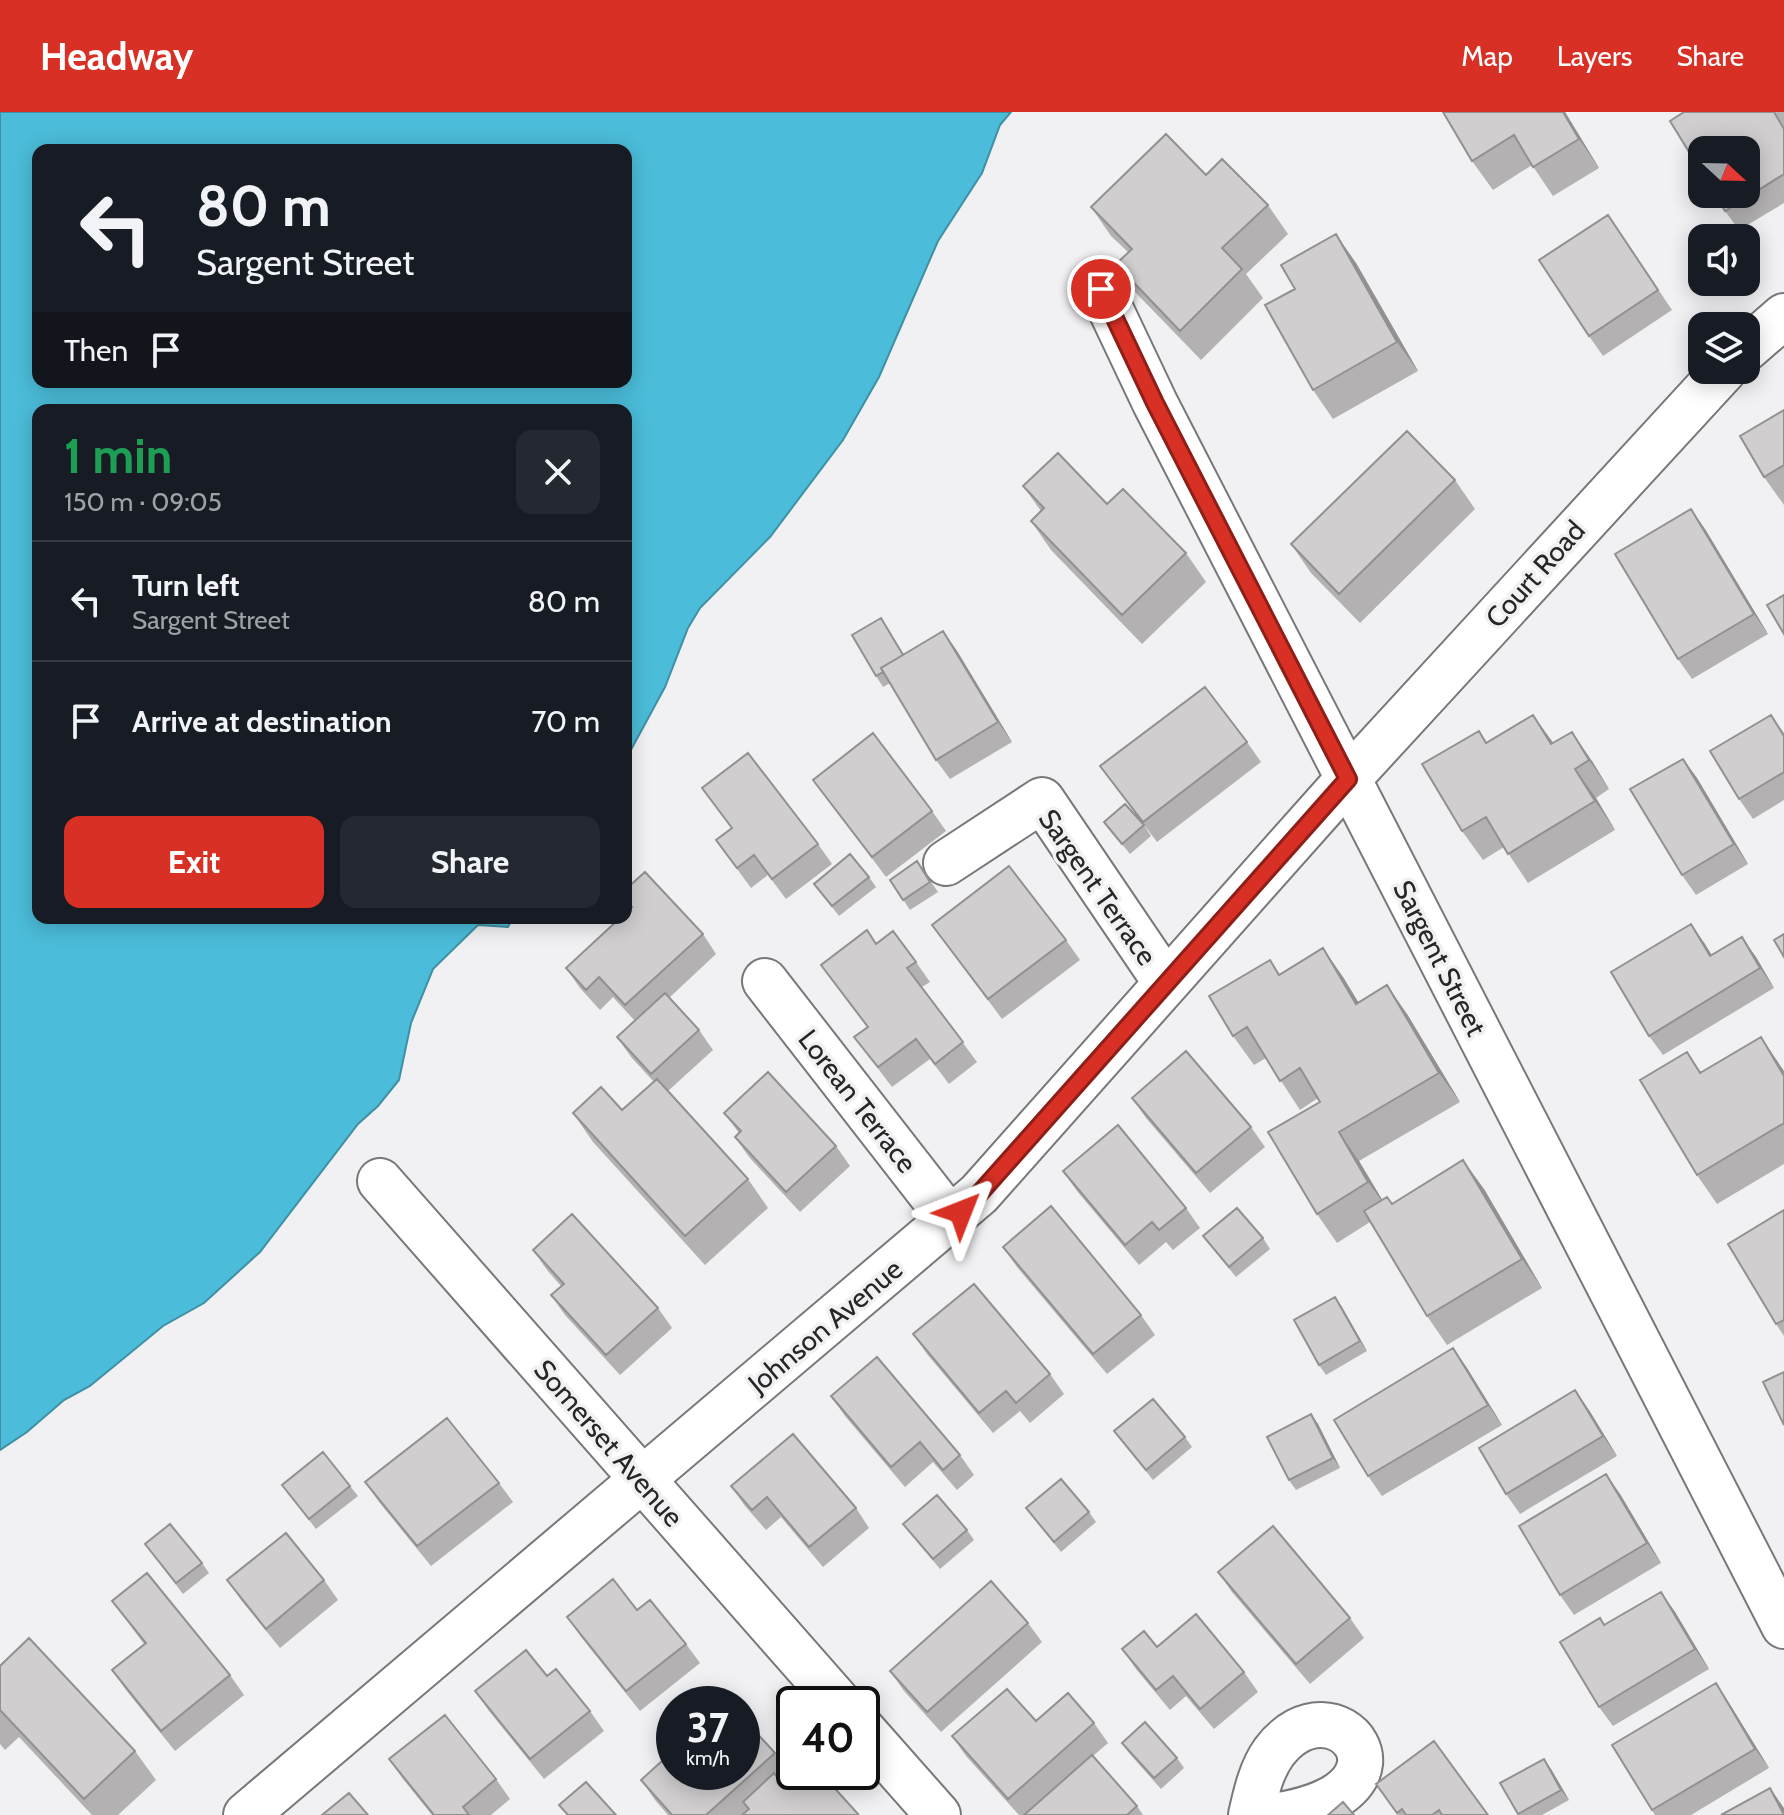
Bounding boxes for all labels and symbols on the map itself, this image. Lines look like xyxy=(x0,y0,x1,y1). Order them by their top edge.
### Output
north arrow xyxy=(1688,136,1760,208)
pin xyxy=(1067,255,1135,323)
street label: Court Road xyxy=(1478,513,1592,635)
street label: Sargent Terrace xyxy=(1032,802,1164,972)
street label: Sargent Street xyxy=(1386,875,1494,1041)
street label: Lorean Terrace xyxy=(792,1023,924,1179)
position arrow xyxy=(919,1170,1003,1254)
street label: Johnson Avenue xyxy=(740,1252,909,1401)
street label: Somerset Avenue xyxy=(527,1353,691,1533)
speed limit sign: 40 xyxy=(776,1686,880,1790)

